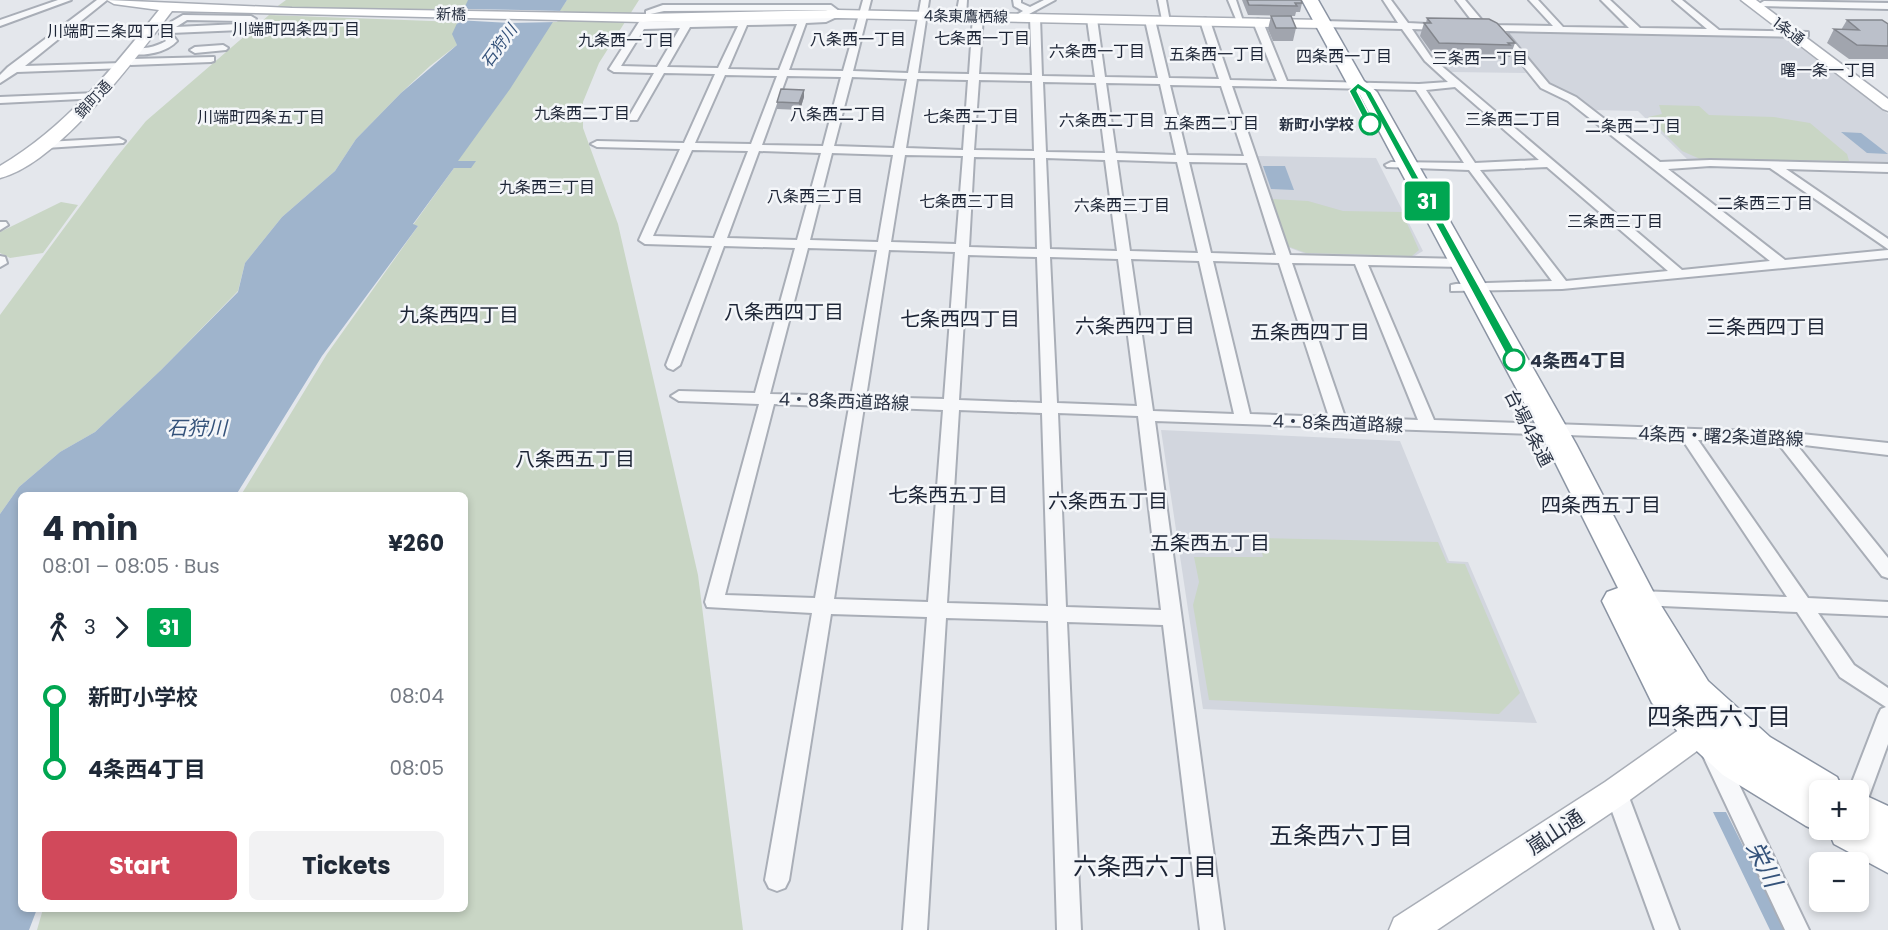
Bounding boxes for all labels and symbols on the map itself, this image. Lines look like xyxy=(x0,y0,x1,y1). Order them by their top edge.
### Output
street label: 新橋 xyxy=(436,3,466,25)
street label: 4条東鷹栖線 xyxy=(924,5,1008,27)
street label: 1条通 xyxy=(1769,12,1809,50)
district label: 川端町四条四丁目 xyxy=(232,18,360,41)
water label: 石狩川 xyxy=(476,18,524,72)
district label: 川端町三条四丁目 xyxy=(47,20,175,43)
district label: 七条西一丁目 xyxy=(934,27,1030,50)
district label: 八条西一丁目 xyxy=(810,28,906,51)
district label: 九条西一丁目 xyxy=(578,29,674,52)
district label: 六条西一丁目 xyxy=(1049,40,1145,63)
district label: 五条西一丁目 xyxy=(1169,43,1265,66)
district label: 四条西一丁目 xyxy=(1296,45,1392,68)
district label: 三条西一丁目 xyxy=(1432,47,1528,70)
district label: 曙一条一丁目 xyxy=(1780,59,1876,82)
street label: 錦町通 xyxy=(70,75,116,123)
district label: 九条西二丁目 xyxy=(534,102,630,125)
district label: 八条西二丁目 xyxy=(790,103,886,126)
district label: 七条西二丁目 xyxy=(923,105,1019,128)
district label: 川端町四条五丁目 xyxy=(197,106,325,129)
district label: 三条西二丁目 xyxy=(1465,108,1561,131)
district label: 六条西二丁目 xyxy=(1059,109,1155,132)
district label: 五条西二丁目 xyxy=(1163,112,1259,135)
marker: 新町小学校 xyxy=(1359,113,1381,135)
place label: 新町小学校 xyxy=(1279,114,1354,135)
district label: 二条西二丁目 xyxy=(1585,115,1681,138)
district label: 九条西三丁目 xyxy=(499,176,595,199)
line badge: 31 xyxy=(1400,182,1454,220)
district label: 八条西三丁目 xyxy=(767,185,863,208)
district label: 七条西三丁目 xyxy=(919,190,1015,213)
district label: 二条西三丁目 xyxy=(1717,192,1813,215)
district label: 六条西三丁目 xyxy=(1074,194,1170,217)
district label: 三条西三丁目 xyxy=(1567,210,1663,233)
district label: 八条西四丁目 xyxy=(724,298,844,326)
district label: 九条西四丁目 xyxy=(399,301,519,329)
district label: 七条西四丁目 xyxy=(900,305,1020,333)
district label: 六条西四丁目 xyxy=(1075,312,1195,340)
district label: 三条西四丁目 xyxy=(1706,313,1826,341)
district label: 五条西四丁目 xyxy=(1250,318,1370,346)
place label: 4条西4丁目 xyxy=(1530,348,1626,373)
marker: 4条西4丁目 xyxy=(1503,349,1525,371)
street label: 台場4条通 xyxy=(1499,385,1559,471)
street label: 4・8条西道路線 xyxy=(778,386,910,416)
street label: 4・8条西道路線 xyxy=(1272,408,1404,438)
water label: 石狩川 xyxy=(167,414,229,442)
street label: 4条西・曙2条道路線 xyxy=(1638,421,1804,451)
district label: 八条西五丁目 xyxy=(515,445,635,473)
district label: 七条西五丁目 xyxy=(888,481,1008,509)
district label: 六条西五丁目 xyxy=(1048,487,1168,515)
district label: 四条西五丁目 xyxy=(1541,491,1661,519)
district label: 五条西五丁目 xyxy=(1150,529,1270,557)
district label: 四条西六丁目 xyxy=(1647,700,1791,733)
street label: 嵐山通 xyxy=(1521,803,1589,861)
district label: 五条西六丁目 xyxy=(1269,819,1413,852)
water label: 栄川 xyxy=(1738,835,1791,896)
district label: 六条西六丁目 xyxy=(1073,850,1217,883)

